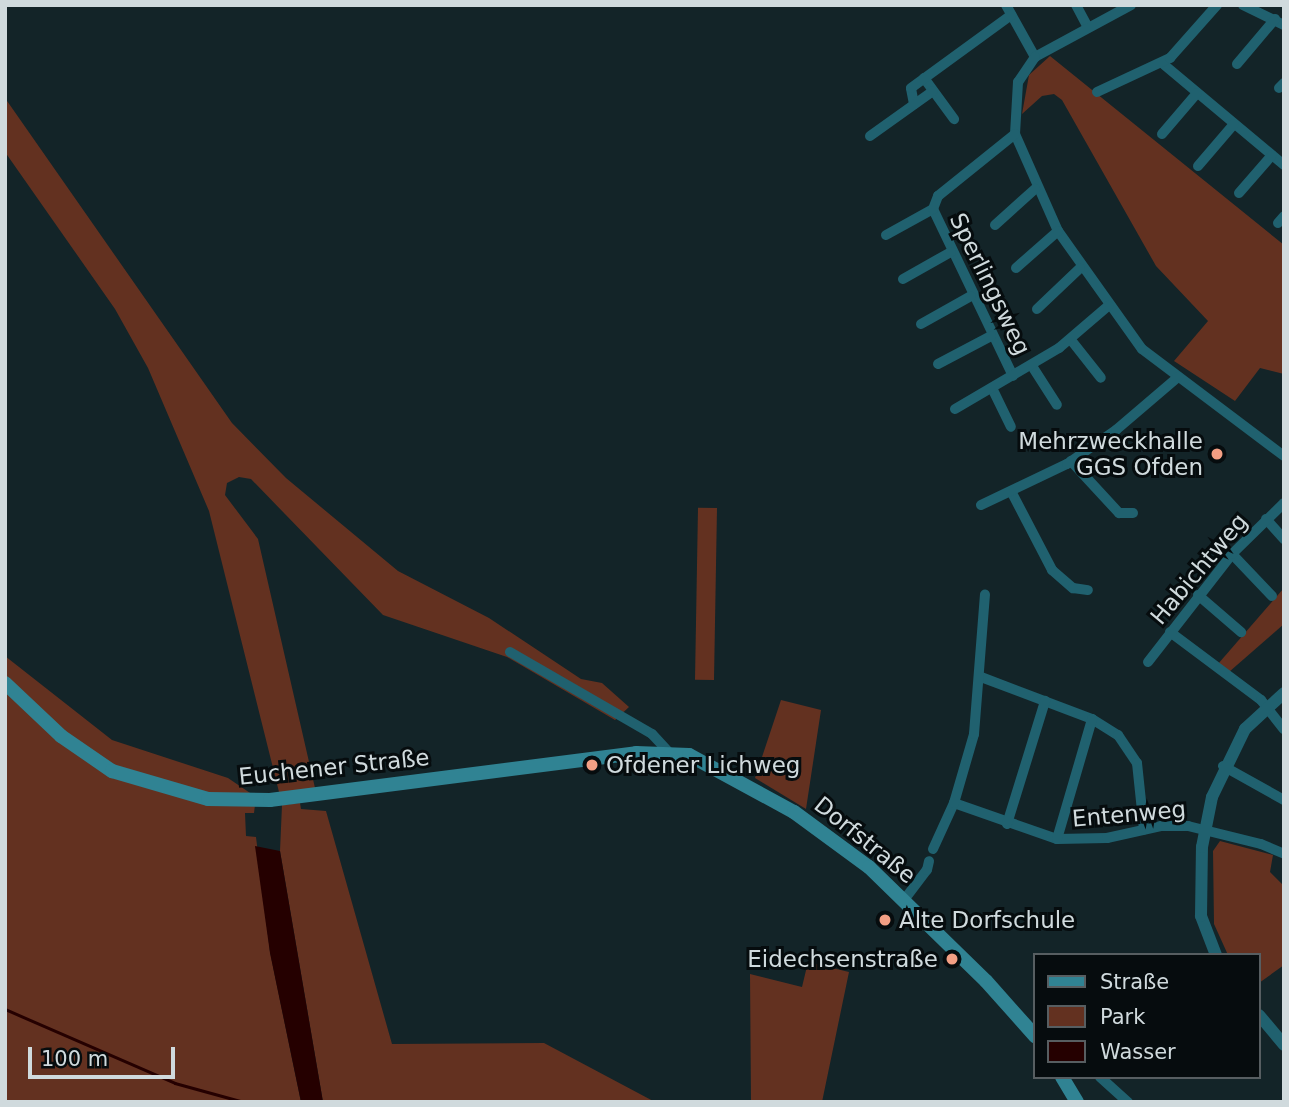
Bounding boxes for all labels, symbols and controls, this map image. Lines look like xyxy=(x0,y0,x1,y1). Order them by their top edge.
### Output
street label: Sperlingsweg xyxy=(944,209,1036,359)
place label: Mehrzweckhalle GGS Ofden xyxy=(1018,427,1203,481)
marker: Mehrzweckhalle GGS Ofden xyxy=(1209,446,1225,462)
street label: Habichtweg xyxy=(1145,508,1253,630)
street label: Euchener Straße xyxy=(237,743,431,791)
place label: Ofdener Lichweg xyxy=(606,751,800,779)
marker: Ofdener Lichweg xyxy=(584,757,600,773)
street label: Dorfstraße xyxy=(809,791,921,889)
street label: Entenweg xyxy=(1071,795,1187,833)
place label: Alte Dorfschule xyxy=(899,906,1075,934)
marker: Alte Dorfschule xyxy=(877,912,893,928)
place label: Eidechsenstraße xyxy=(747,945,938,973)
marker: Eidechsenstraße xyxy=(944,951,960,967)
legend xyxy=(1034,953,1261,1079)
text: Straße xyxy=(1100,970,1169,994)
text: Park xyxy=(1100,1005,1145,1029)
scale bar xyxy=(32,1034,178,1078)
text: Wasser xyxy=(1100,1040,1176,1064)
text: 100 m xyxy=(41,1047,108,1071)

